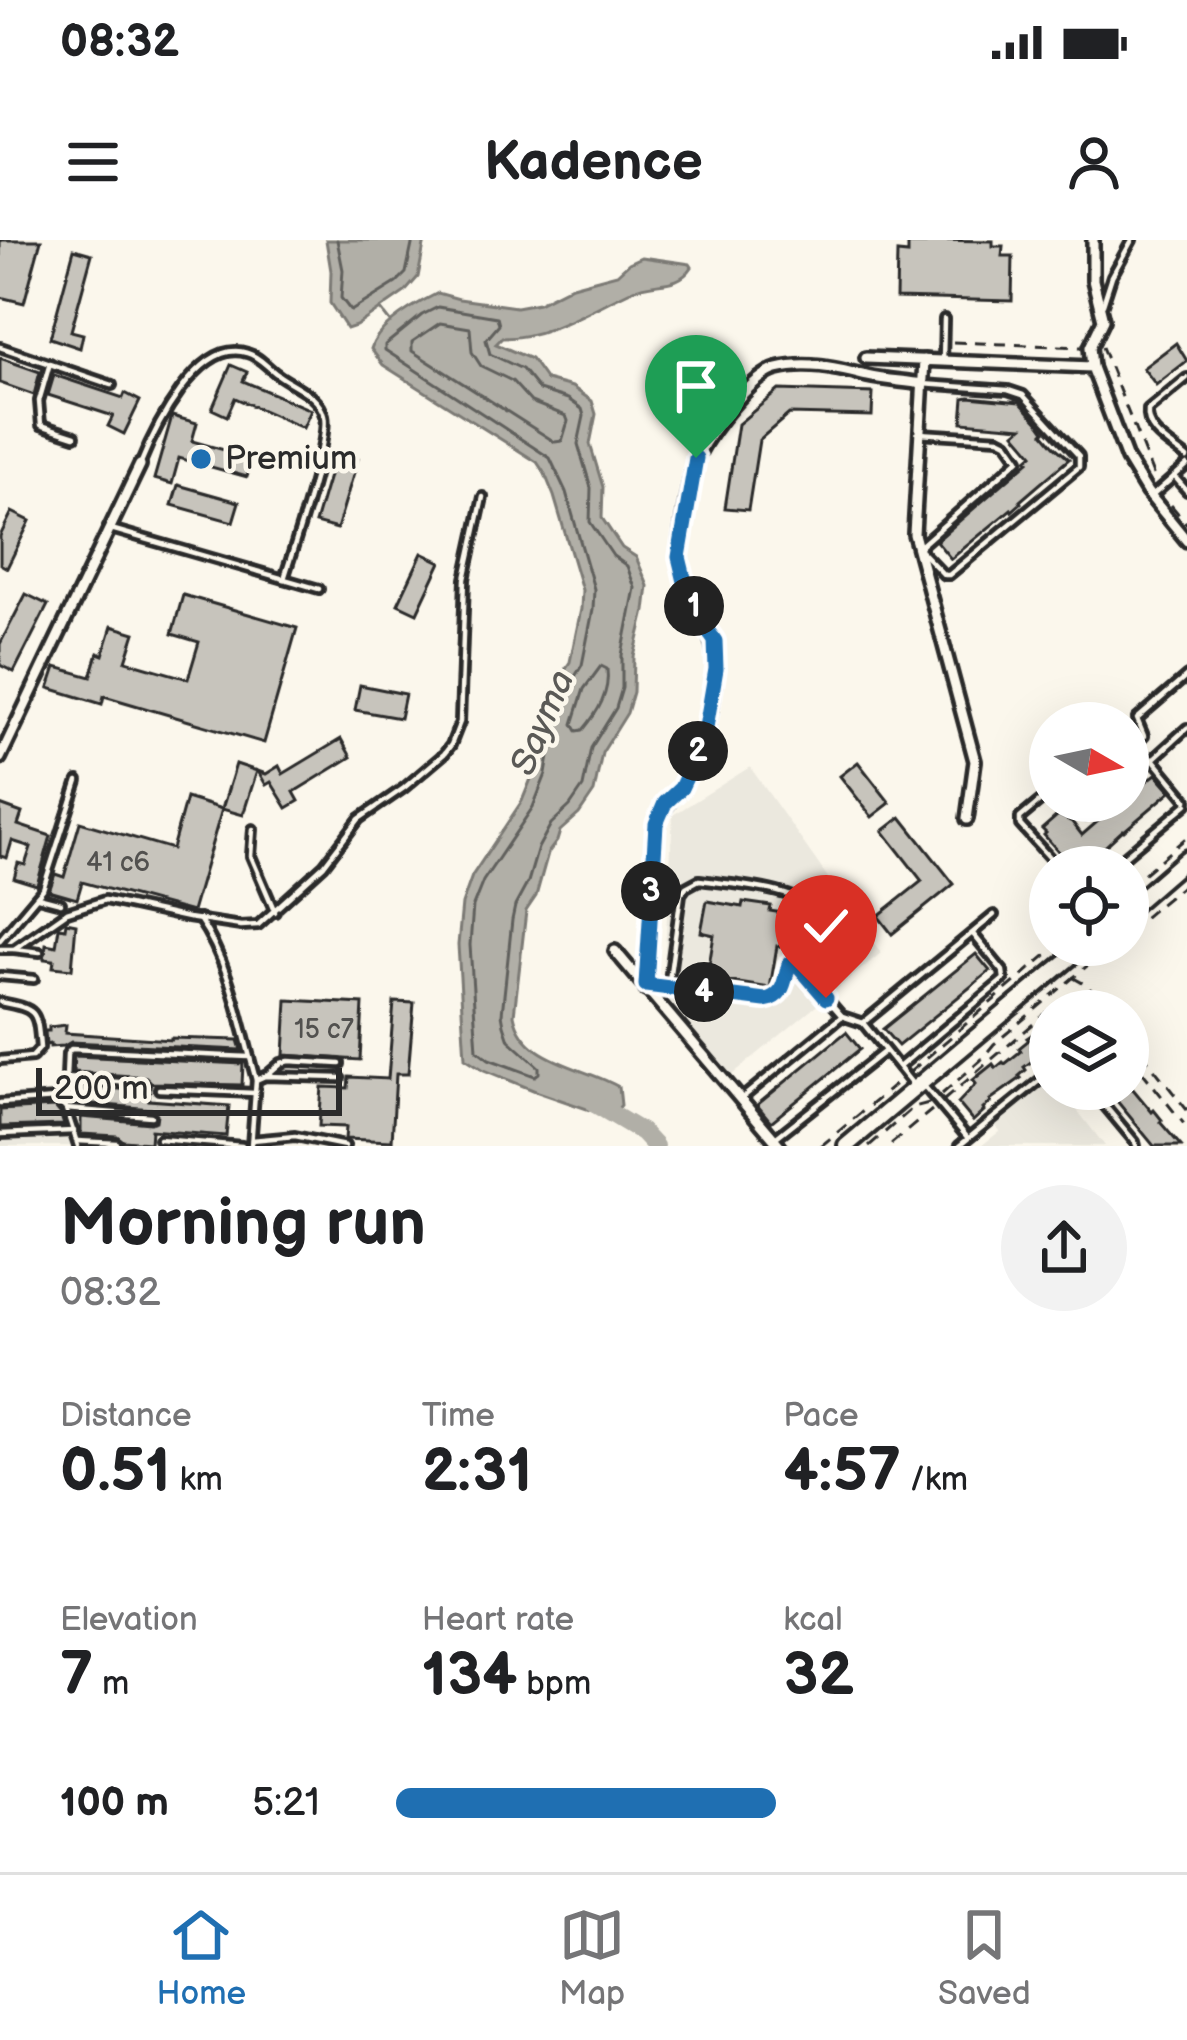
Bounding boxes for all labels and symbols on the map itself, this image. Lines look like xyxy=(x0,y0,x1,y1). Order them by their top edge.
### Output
pin xyxy=(645,335,747,458)
place label: Premium xyxy=(225,439,357,479)
marker: Premium xyxy=(188,446,214,472)
pin: 1 xyxy=(664,576,724,636)
water label: Sayma xyxy=(502,664,584,782)
north arrow xyxy=(1029,702,1149,822)
pin: 2 xyxy=(668,721,728,781)
house number: 41 с6 xyxy=(86,847,150,879)
pin: 3 xyxy=(621,861,681,921)
pin xyxy=(775,875,877,998)
pin: 4 xyxy=(674,962,734,1022)
house number: 15 с7 xyxy=(294,1014,355,1046)
scale bar xyxy=(36,1062,342,1115)

